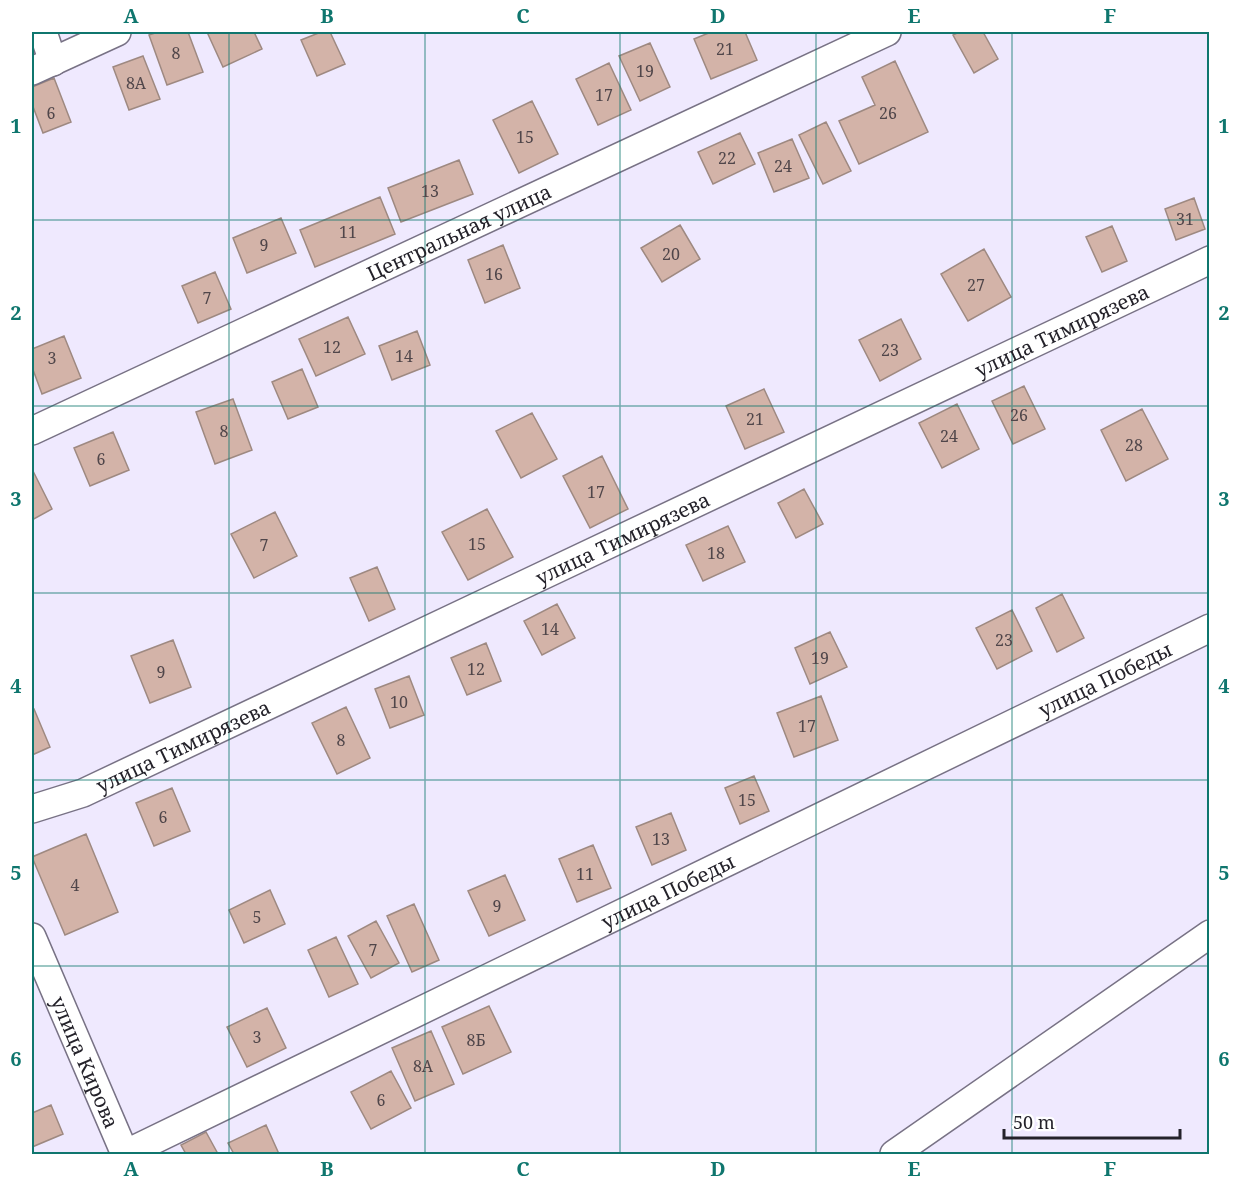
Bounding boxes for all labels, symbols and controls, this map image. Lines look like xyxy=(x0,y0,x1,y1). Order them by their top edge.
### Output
text: A xyxy=(123,2,139,29)
text: B xyxy=(320,2,334,29)
text: C xyxy=(516,2,530,29)
text: D xyxy=(710,2,726,29)
text: E xyxy=(907,2,921,29)
text: F xyxy=(1104,2,1116,29)
house number: 21 xyxy=(716,38,734,60)
house number: 8 xyxy=(172,42,181,64)
house number: 19 xyxy=(636,60,654,82)
house number: 8А xyxy=(126,72,147,94)
house number: 17 xyxy=(595,84,613,106)
house number: 6 xyxy=(47,102,56,124)
house number: 26 xyxy=(879,102,897,124)
text: 1 xyxy=(10,112,22,139)
text: 1 xyxy=(1218,112,1230,139)
house number: 15 xyxy=(516,126,534,148)
house number: 22 xyxy=(718,147,736,169)
house number: 24 xyxy=(774,155,792,177)
street label: Центральная улица xyxy=(362,177,556,287)
house number: 13 xyxy=(421,180,439,202)
house number: 31 xyxy=(1176,208,1194,230)
house number: 11 xyxy=(339,221,357,243)
house number: 9 xyxy=(260,234,268,256)
house number: 20 xyxy=(662,243,680,265)
house number: 16 xyxy=(485,263,503,285)
house number: 27 xyxy=(967,274,985,296)
street label: улица Тимирязева xyxy=(970,277,1153,383)
house number: 7 xyxy=(203,287,212,309)
text: 2 xyxy=(10,299,22,326)
text: 2 xyxy=(1218,299,1230,326)
house number: 12 xyxy=(323,336,341,358)
house number: 23 xyxy=(881,339,899,361)
house number: 14 xyxy=(395,345,413,367)
house number: 3 xyxy=(48,347,57,369)
house number: 26 xyxy=(1010,404,1028,426)
house number: 21 xyxy=(746,408,764,430)
house number: 8 xyxy=(220,420,229,442)
house number: 24 xyxy=(940,425,958,447)
house number: 28 xyxy=(1125,434,1143,456)
house number: 6 xyxy=(97,448,106,470)
house number: 17 xyxy=(587,481,605,503)
text: 3 xyxy=(10,485,22,512)
street label: улица Тимирязева xyxy=(531,485,714,591)
text: 3 xyxy=(1218,485,1230,512)
house number: 15 xyxy=(468,533,486,555)
house number: 7 xyxy=(260,534,269,556)
house number: 18 xyxy=(707,542,725,564)
house number: 14 xyxy=(541,618,559,640)
house number: 23 xyxy=(995,629,1013,651)
street label: улица Победы xyxy=(1034,635,1176,723)
house number: 19 xyxy=(811,647,829,669)
house number: 12 xyxy=(467,658,485,680)
house number: 9 xyxy=(157,661,165,683)
text: 4 xyxy=(10,672,22,699)
text: 4 xyxy=(1218,672,1230,699)
house number: 10 xyxy=(390,691,408,713)
street label: улица Тимирязева xyxy=(91,693,274,799)
house number: 17 xyxy=(798,715,816,737)
house number: 8 xyxy=(337,729,346,751)
house number: 15 xyxy=(738,789,756,811)
house number: 6 xyxy=(159,806,168,828)
house number: 13 xyxy=(652,828,670,850)
street label: улица Победы xyxy=(596,847,739,935)
text: 5 xyxy=(10,859,22,886)
text: 5 xyxy=(1218,859,1230,886)
house number: 11 xyxy=(576,863,594,885)
house number: 4 xyxy=(71,874,80,896)
house number: 9 xyxy=(493,895,501,917)
house number: 5 xyxy=(253,906,261,928)
house number: 7 xyxy=(369,939,378,961)
street label: улица Кирова xyxy=(45,992,126,1132)
house number: 3 xyxy=(253,1026,262,1048)
house number: 8Б xyxy=(466,1029,486,1051)
text: 6 xyxy=(10,1045,22,1072)
text: 6 xyxy=(1218,1045,1230,1072)
house number: 8А xyxy=(413,1055,434,1077)
house number: 6 xyxy=(377,1089,386,1111)
scale bar xyxy=(1004,1102,1180,1140)
text: 50 m xyxy=(1013,1110,1055,1134)
text: A xyxy=(123,1155,139,1182)
text: B xyxy=(320,1155,334,1182)
text: C xyxy=(516,1155,530,1182)
text: D xyxy=(710,1155,726,1182)
text: E xyxy=(907,1155,921,1182)
text: F xyxy=(1104,1155,1116,1182)

